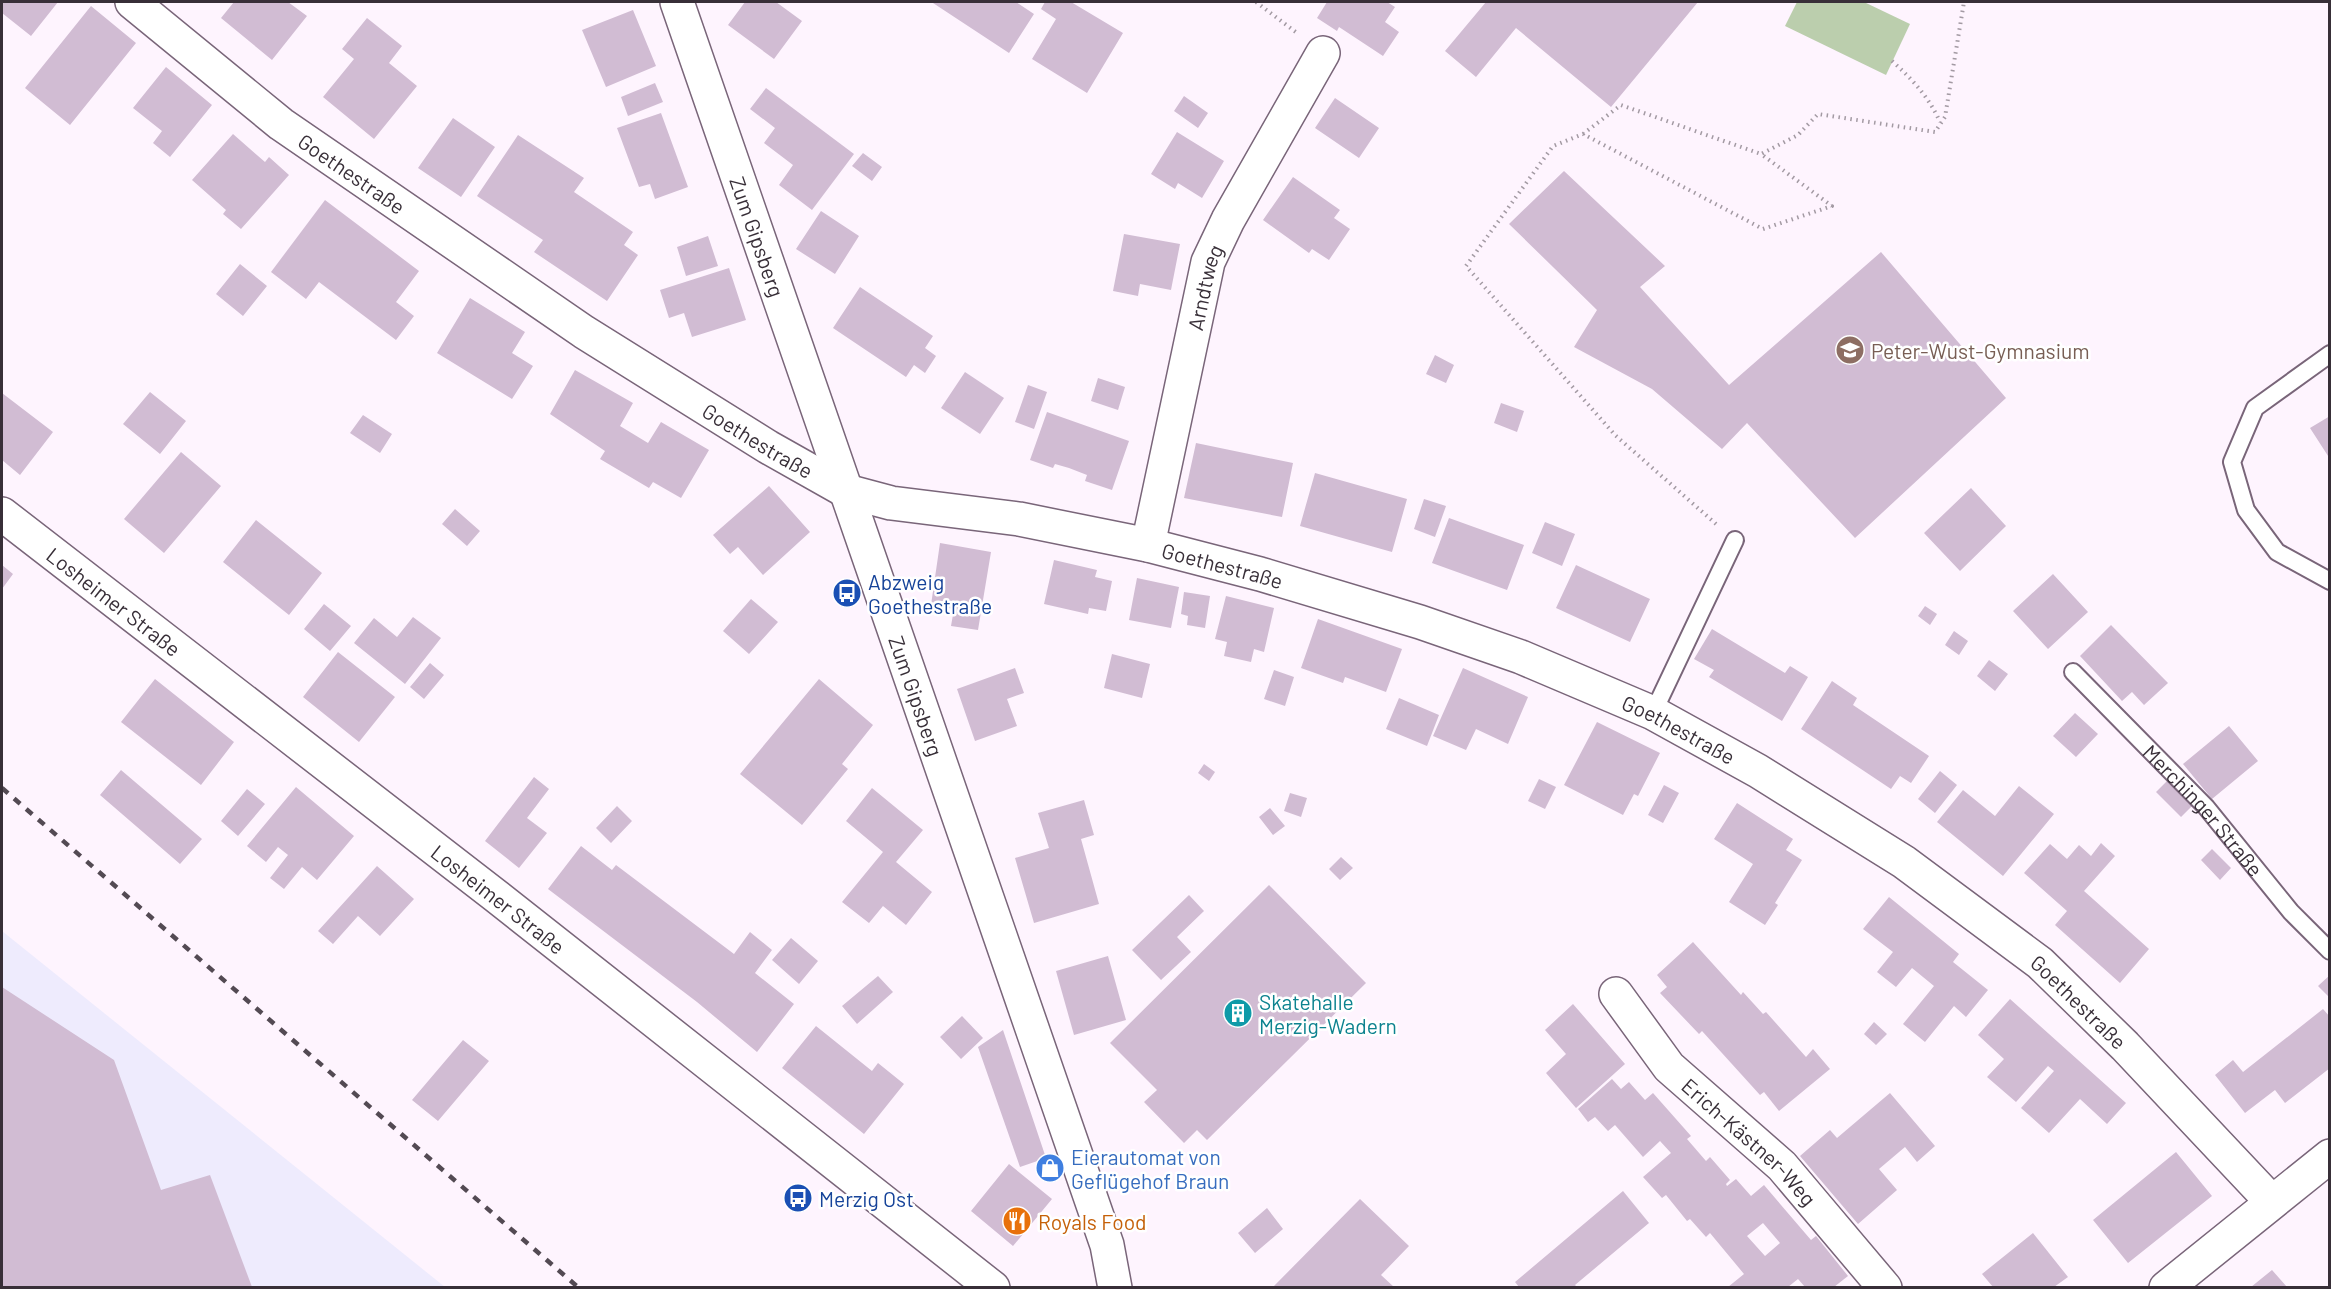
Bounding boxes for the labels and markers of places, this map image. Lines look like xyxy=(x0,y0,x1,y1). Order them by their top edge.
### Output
school or university icon: Peter-Wust-Gymnasium xyxy=(1834,334,1866,366)
place label: Peter-Wust-Gymnasium xyxy=(1871,338,2090,363)
place label: Abzweig Goethestraße xyxy=(868,569,992,618)
bus stop icon: Abzweig Goethestraße xyxy=(831,577,863,609)
place label: Skatehalle Merzig-Wadern xyxy=(1259,989,1397,1038)
building icon: Skatehalle Merzig-Wadern xyxy=(1222,997,1254,1029)
place label: Eierautomat von Geflügehof Braun xyxy=(1071,1144,1229,1193)
shop icon: Eierautomat von Geflügehof Braun xyxy=(1034,1152,1066,1184)
bus stop icon: Merzig Ost xyxy=(782,1182,814,1214)
place label: Merzig Ost xyxy=(819,1186,914,1211)
restaurant icon: Royals Food xyxy=(1001,1205,1033,1237)
place label: Royals Food xyxy=(1038,1209,1147,1234)

